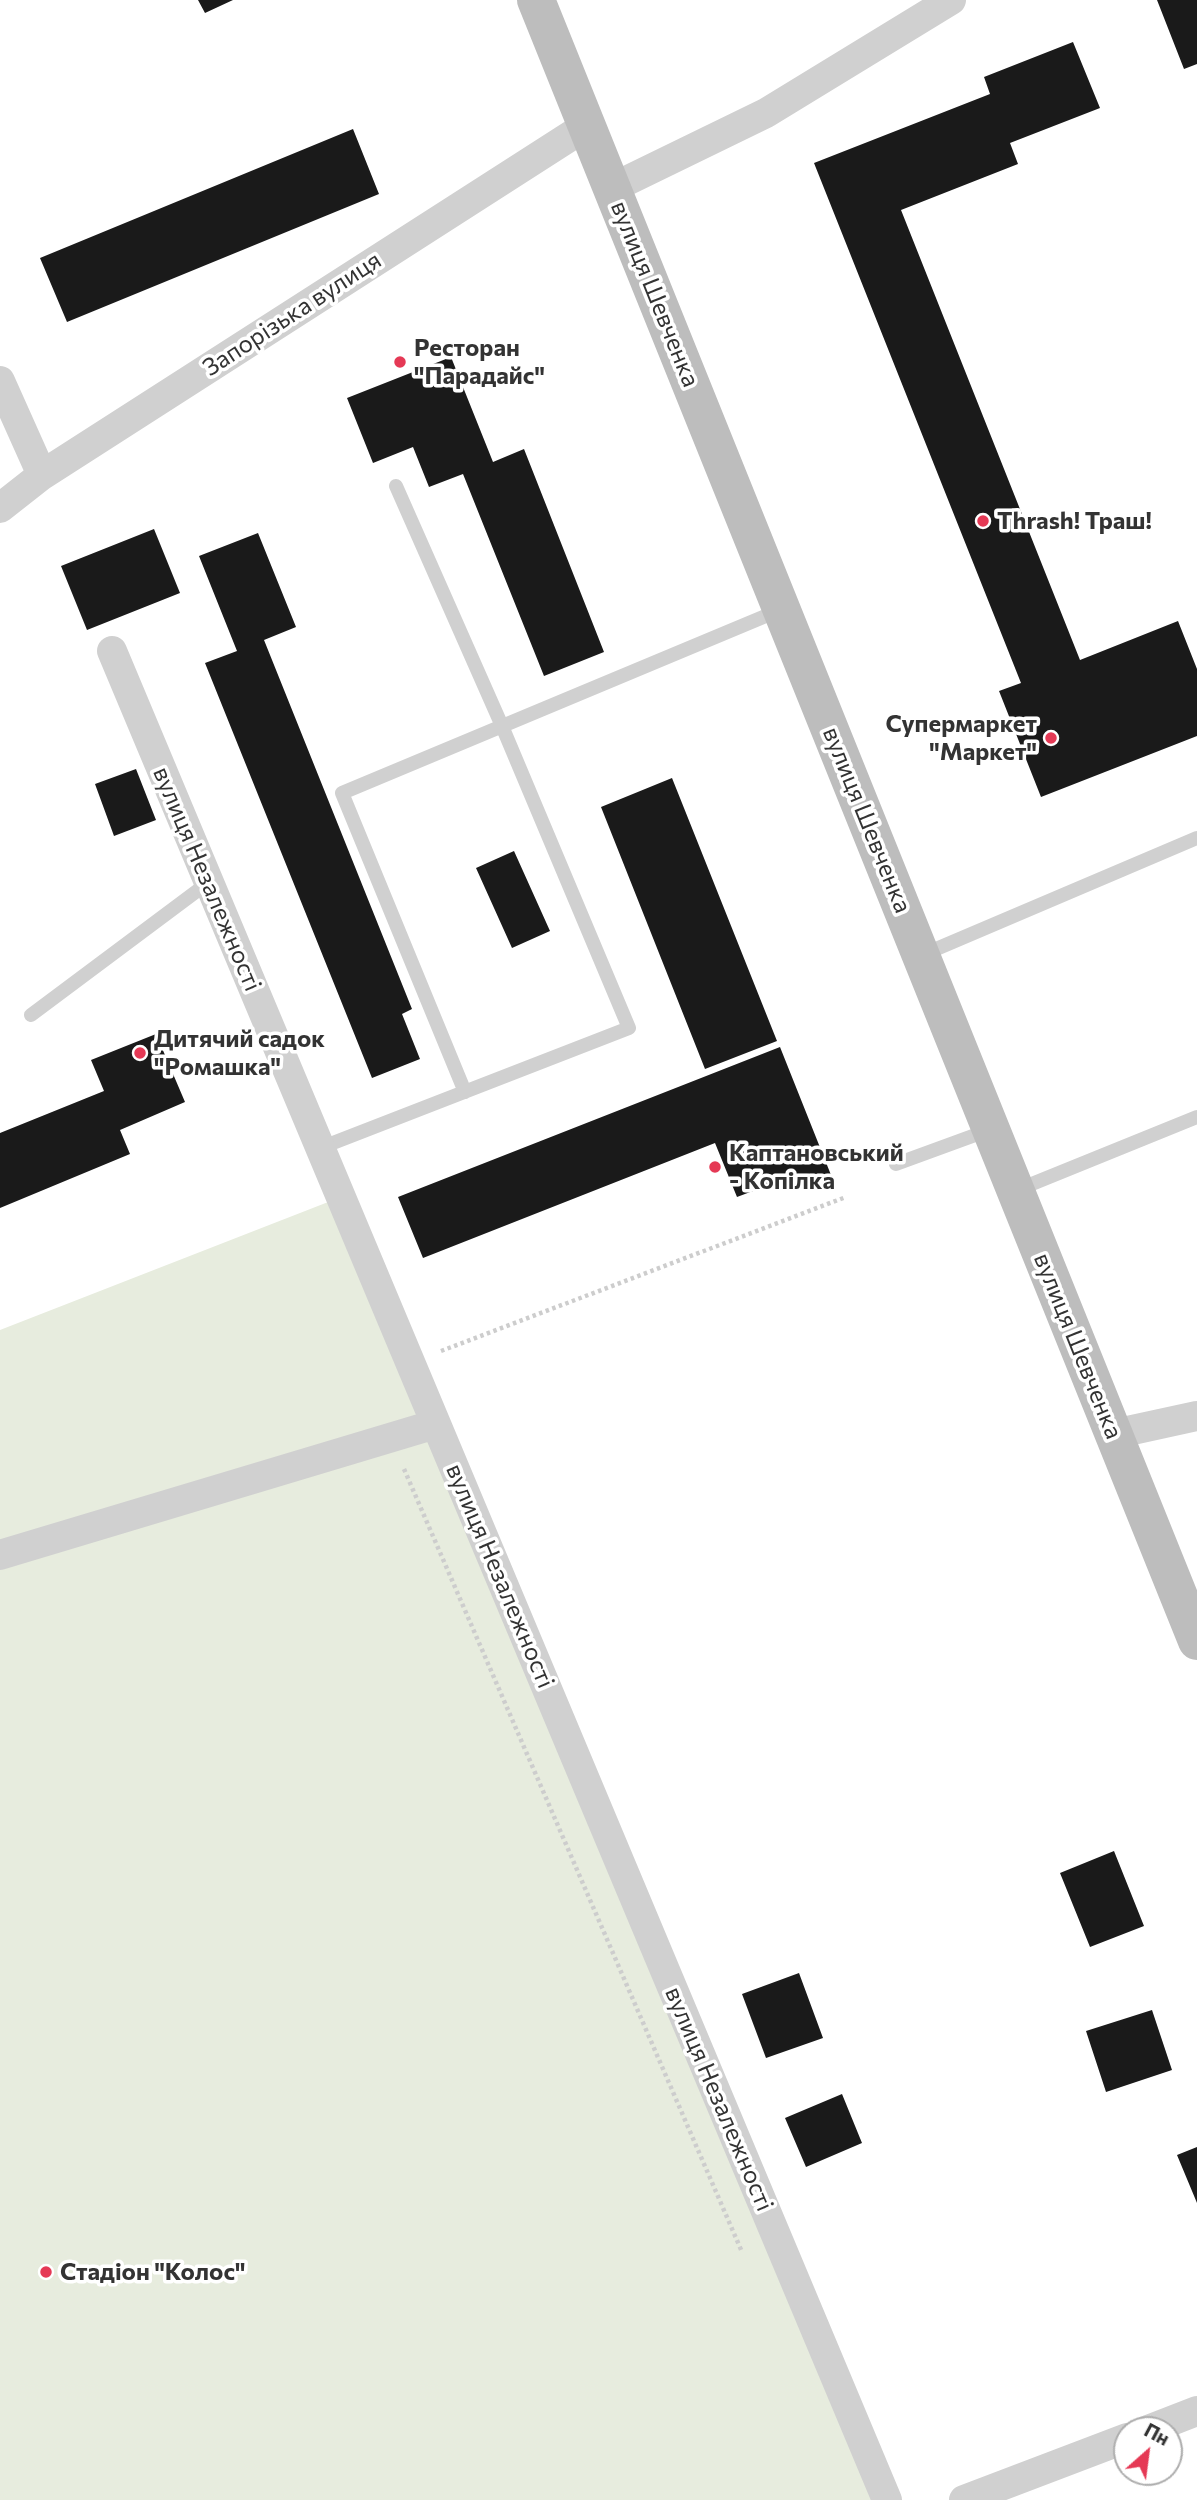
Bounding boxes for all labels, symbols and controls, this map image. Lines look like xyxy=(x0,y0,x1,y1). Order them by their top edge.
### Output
street label: вулиця Шевченка xyxy=(605,197,705,391)
street label: Запорізька вулиця xyxy=(197,246,387,382)
place label: Ресторан "Парадайс" xyxy=(414,334,545,390)
marker: Ресторан "Парадайс" xyxy=(392,354,408,370)
place label: Thrash! Траш! xyxy=(997,507,1152,535)
marker: Thrash! Траш! xyxy=(975,513,991,529)
place label: Супермаркет "Маркет" xyxy=(886,710,1037,766)
street label: вулиця Шевченка xyxy=(817,723,917,917)
marker: Супермаркет "Маркет" xyxy=(1043,730,1059,746)
street label: вулиця Незалежності xyxy=(147,763,267,995)
place label: Дитячий садок "Ромашка" xyxy=(154,1025,325,1081)
marker: Дитячий садок "Ромашка" xyxy=(132,1045,148,1061)
place label: Каптановський - Копілка xyxy=(729,1139,904,1195)
marker: Каптановський - Копілка xyxy=(707,1159,723,1175)
street label: вулиця Шевченка xyxy=(1028,1249,1128,1443)
street label: вулиця Незалежності xyxy=(440,1460,560,1692)
street label: вулиця Незалежності xyxy=(659,1983,779,2215)
place label: Стадіон "Колос" xyxy=(60,2258,246,2286)
marker: Стадіон "Колос" xyxy=(38,2264,54,2280)
north arrow xyxy=(1113,2416,1183,2486)
text: Пн xyxy=(1141,2418,1174,2450)

